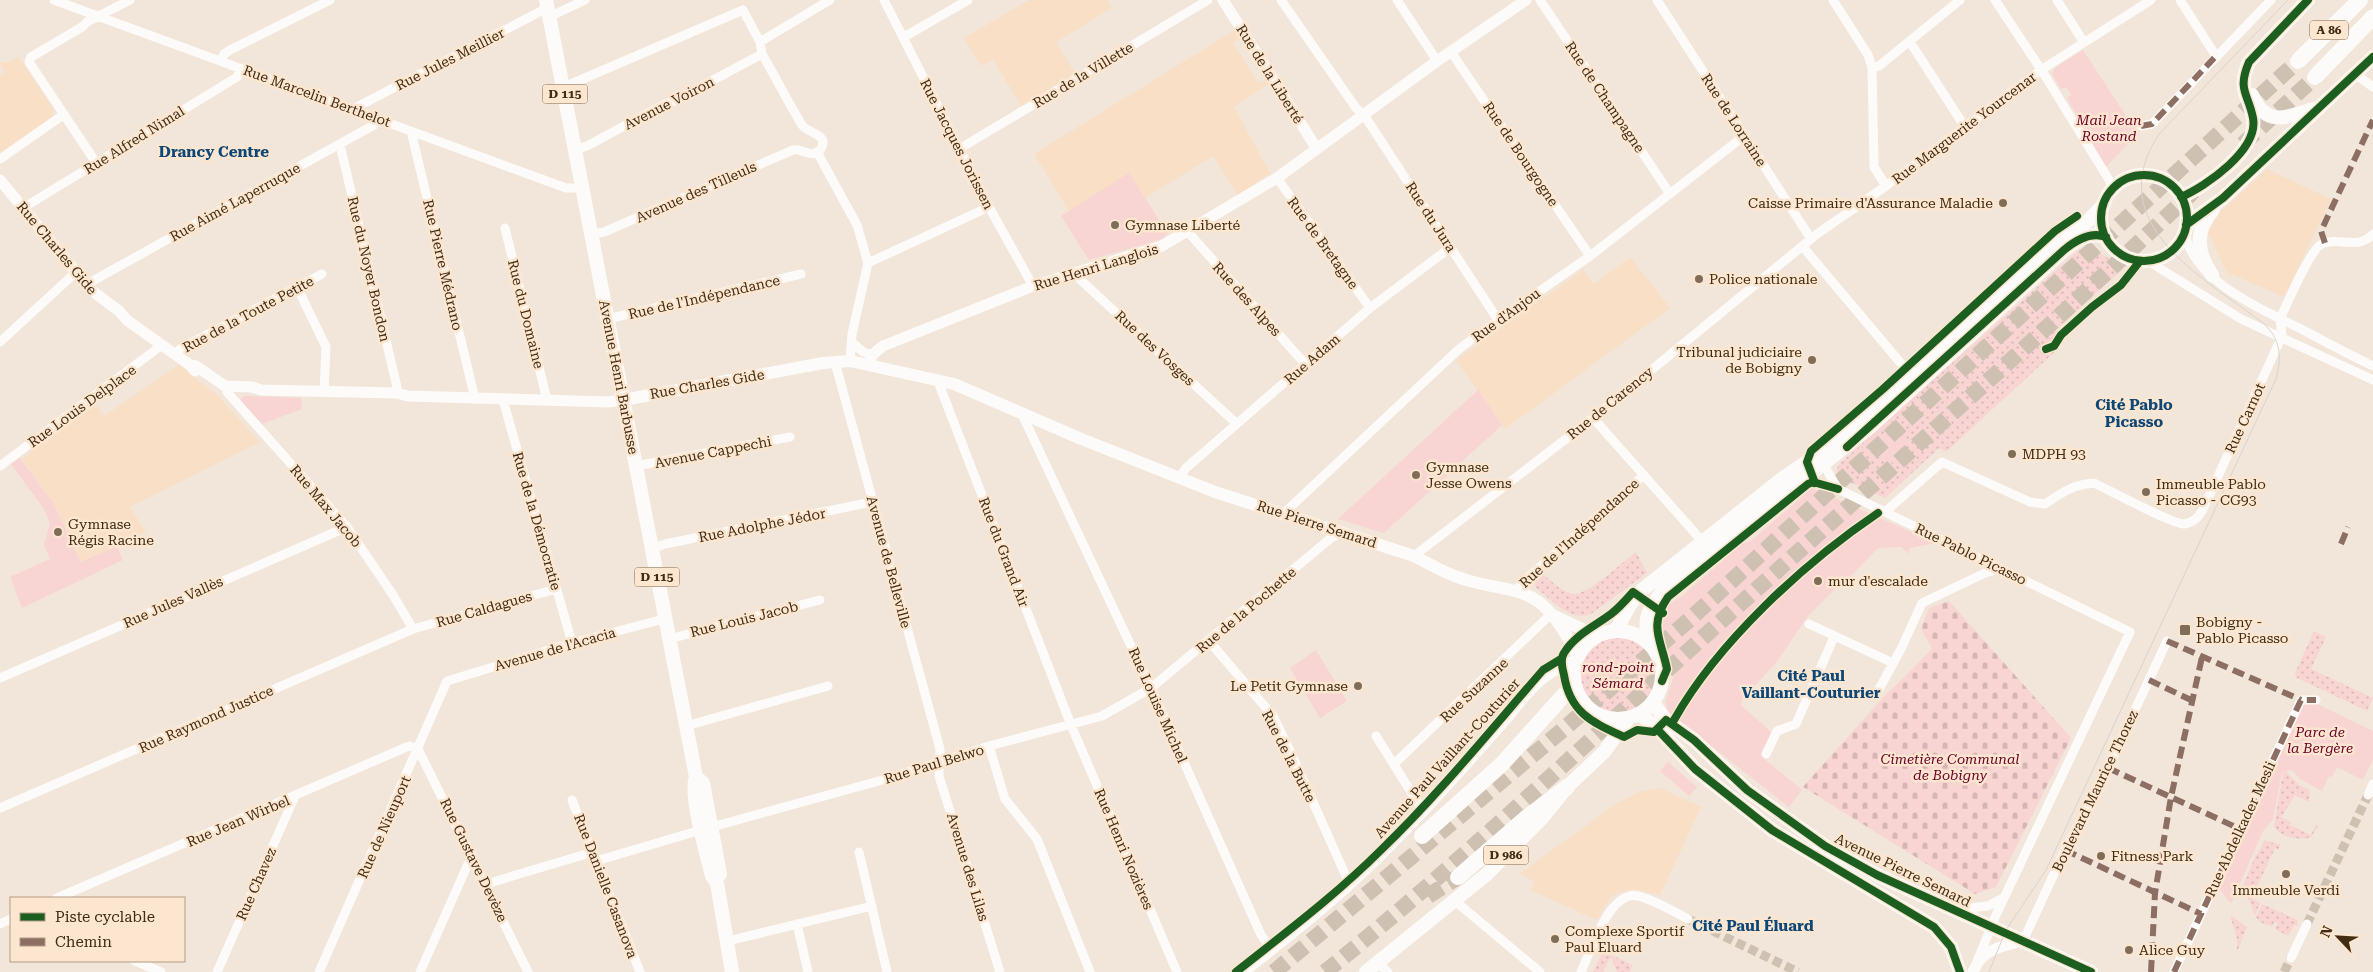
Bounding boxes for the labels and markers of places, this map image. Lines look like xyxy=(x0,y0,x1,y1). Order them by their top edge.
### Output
place label: Caisse Primaire d'Assurance Maladie xyxy=(1748,195,1993,211)
marker: Caisse Primaire d'Assurance Maladie xyxy=(1997,197,2009,209)
place label: Gymnase Liberté xyxy=(1125,217,1240,233)
marker: Gymnase Liberté xyxy=(1109,219,1121,231)
place label: Police nationale xyxy=(1709,271,1818,287)
marker: Police nationale xyxy=(1693,273,1705,285)
place label: Tribunal judiciaire de Bobigny xyxy=(1676,344,1803,376)
marker: Tribunal judiciaire de Bobigny xyxy=(1806,354,1818,366)
place label: MDPH 93 xyxy=(2022,446,2086,462)
marker: MDPH 93 xyxy=(2006,448,2018,460)
place label: Gymnase Jesse Owens xyxy=(1426,459,1512,491)
marker: Gymnase Jesse Owens xyxy=(1410,469,1422,481)
place label: Immeuble Pablo Picasso - CG93 xyxy=(2156,476,2266,508)
marker: Immeuble Pablo Picasso - CG93 xyxy=(2140,486,2152,498)
place label: Gymnase Régis Racine xyxy=(68,516,154,548)
marker: Gymnase Régis Racine xyxy=(52,526,64,538)
place label: mur d'escalade xyxy=(1828,573,1928,589)
marker: mur d'escalade xyxy=(1812,575,1824,587)
place label: Bobigny - Pablo Picasso xyxy=(2196,614,2288,646)
marker: Bobigny - Pablo Picasso xyxy=(2178,623,2192,637)
place label: Le Petit Gymnase xyxy=(1230,678,1348,694)
marker: Le Petit Gymnase xyxy=(1352,680,1364,692)
place label: Fitness Park xyxy=(2111,848,2194,864)
marker: Fitness Park xyxy=(2095,850,2107,862)
marker: Immeuble Verdi xyxy=(2280,868,2292,880)
place label: Immeuble Verdi xyxy=(2232,882,2340,898)
place label: Complexe Sportif Paul Eluard xyxy=(1565,923,1685,955)
marker: Complexe Sportif Paul Eluard xyxy=(1549,933,1561,945)
place label: Alice Guy xyxy=(2139,942,2206,958)
marker: Alice Guy xyxy=(2123,944,2135,956)

